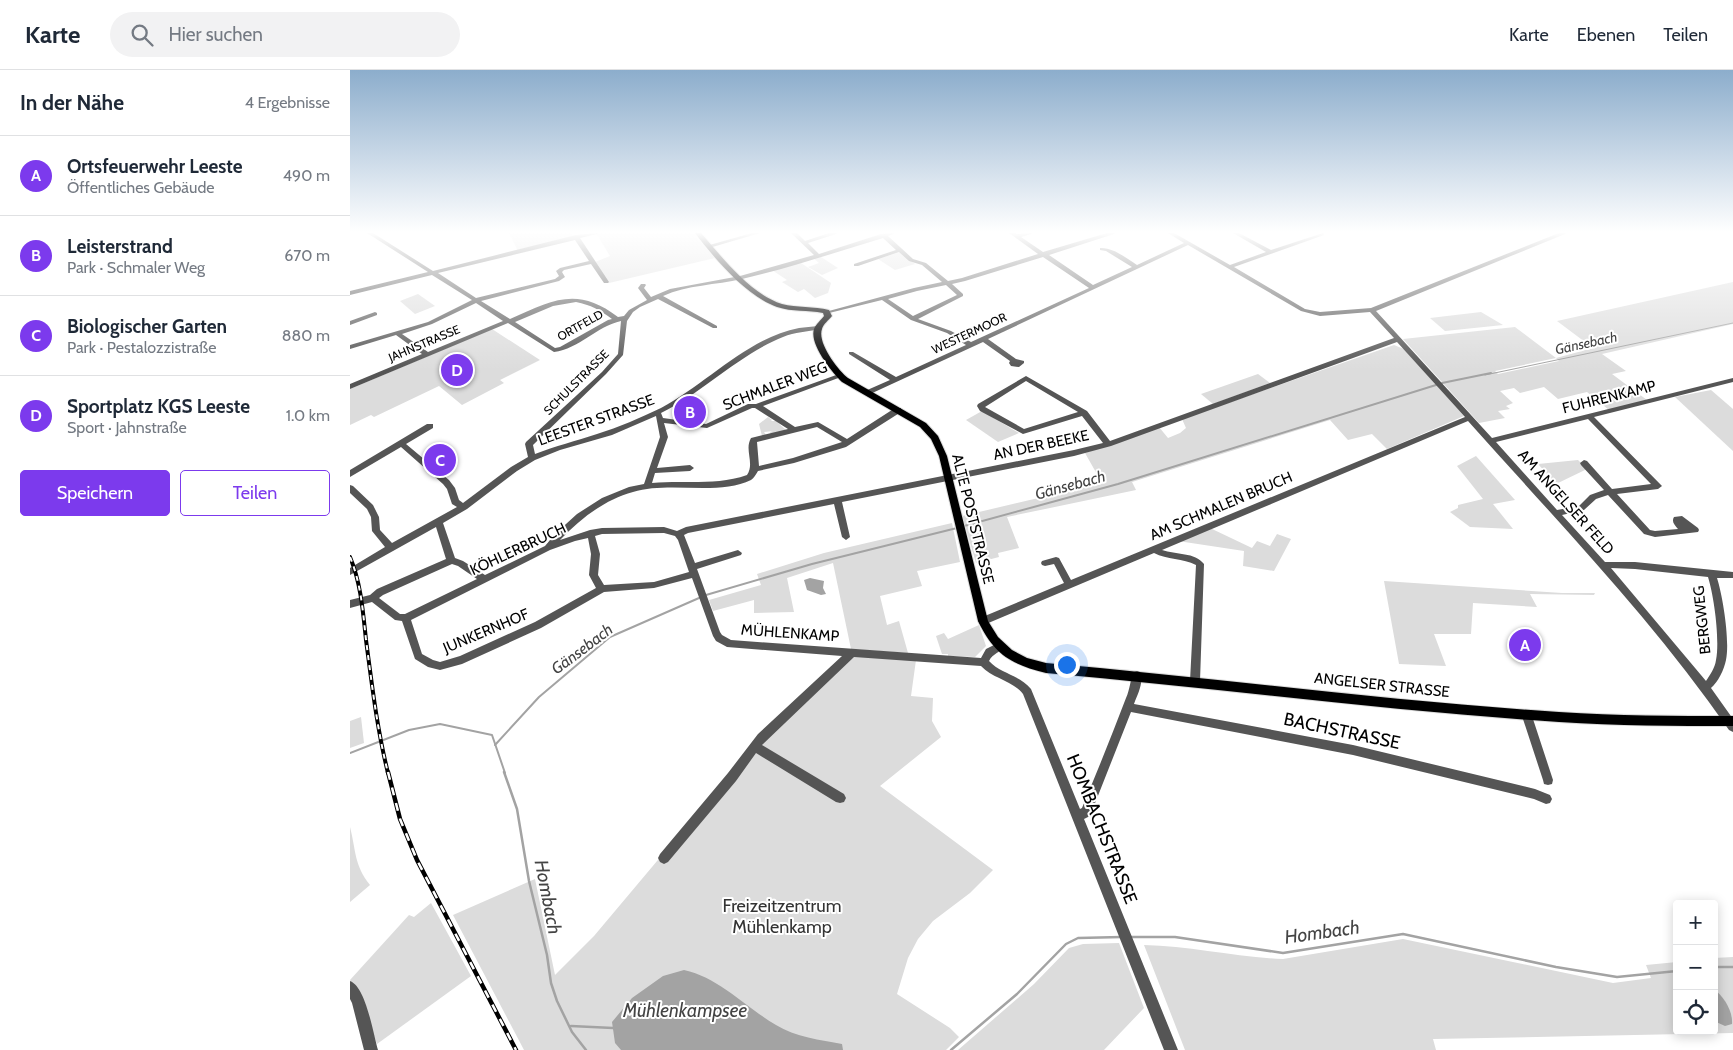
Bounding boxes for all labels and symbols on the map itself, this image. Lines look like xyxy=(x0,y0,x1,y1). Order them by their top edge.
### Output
street label: ORTFELD xyxy=(554,306,606,344)
street label: WESTERMOOR xyxy=(929,309,1009,357)
street label: JAHNSTRASSE xyxy=(385,321,462,365)
water label: Gänsebach xyxy=(1553,328,1619,358)
street label: SCHULSTRASSE xyxy=(540,346,612,418)
pin: D xyxy=(441,351,473,389)
street label: SCHMALER WEG xyxy=(720,358,830,414)
street label: FUHRENKAMP xyxy=(1560,377,1658,417)
street label: LEESTER STRASSE xyxy=(535,391,657,449)
pin: B xyxy=(674,393,706,431)
street label: AN DER BEEKE xyxy=(992,426,1090,464)
pin: C xyxy=(424,441,456,479)
street label: AM ANGELSER FELD xyxy=(1514,446,1618,558)
street label: ALTE POSTSTRASSE xyxy=(948,452,998,586)
water label: Gänsebach xyxy=(1033,467,1107,503)
street label: AM SCHMALEN BRUCH xyxy=(1147,468,1295,544)
street label: KÖHLERBRUCH xyxy=(467,519,569,579)
street label: BERGWEG xyxy=(1689,585,1715,655)
street label: JUNKERNHOF xyxy=(439,605,532,658)
water label: Gänsebach xyxy=(548,620,616,678)
street label: MÜHLENKAMP xyxy=(740,621,840,645)
pin: A xyxy=(1509,626,1541,664)
your location xyxy=(1054,652,1080,678)
street label: ANGELSER STRASSE xyxy=(1313,669,1451,701)
street label: BACHSTRASSE xyxy=(1282,708,1402,754)
street label: HOMBACHSTRASSE xyxy=(1062,751,1142,907)
water label: Hombach xyxy=(530,858,566,936)
park label: Freizeitzentrum Mühlenkamp xyxy=(723,895,841,938)
water label: Hombach xyxy=(1283,915,1361,949)
water label: Mühlenkampsee xyxy=(622,999,747,1022)

